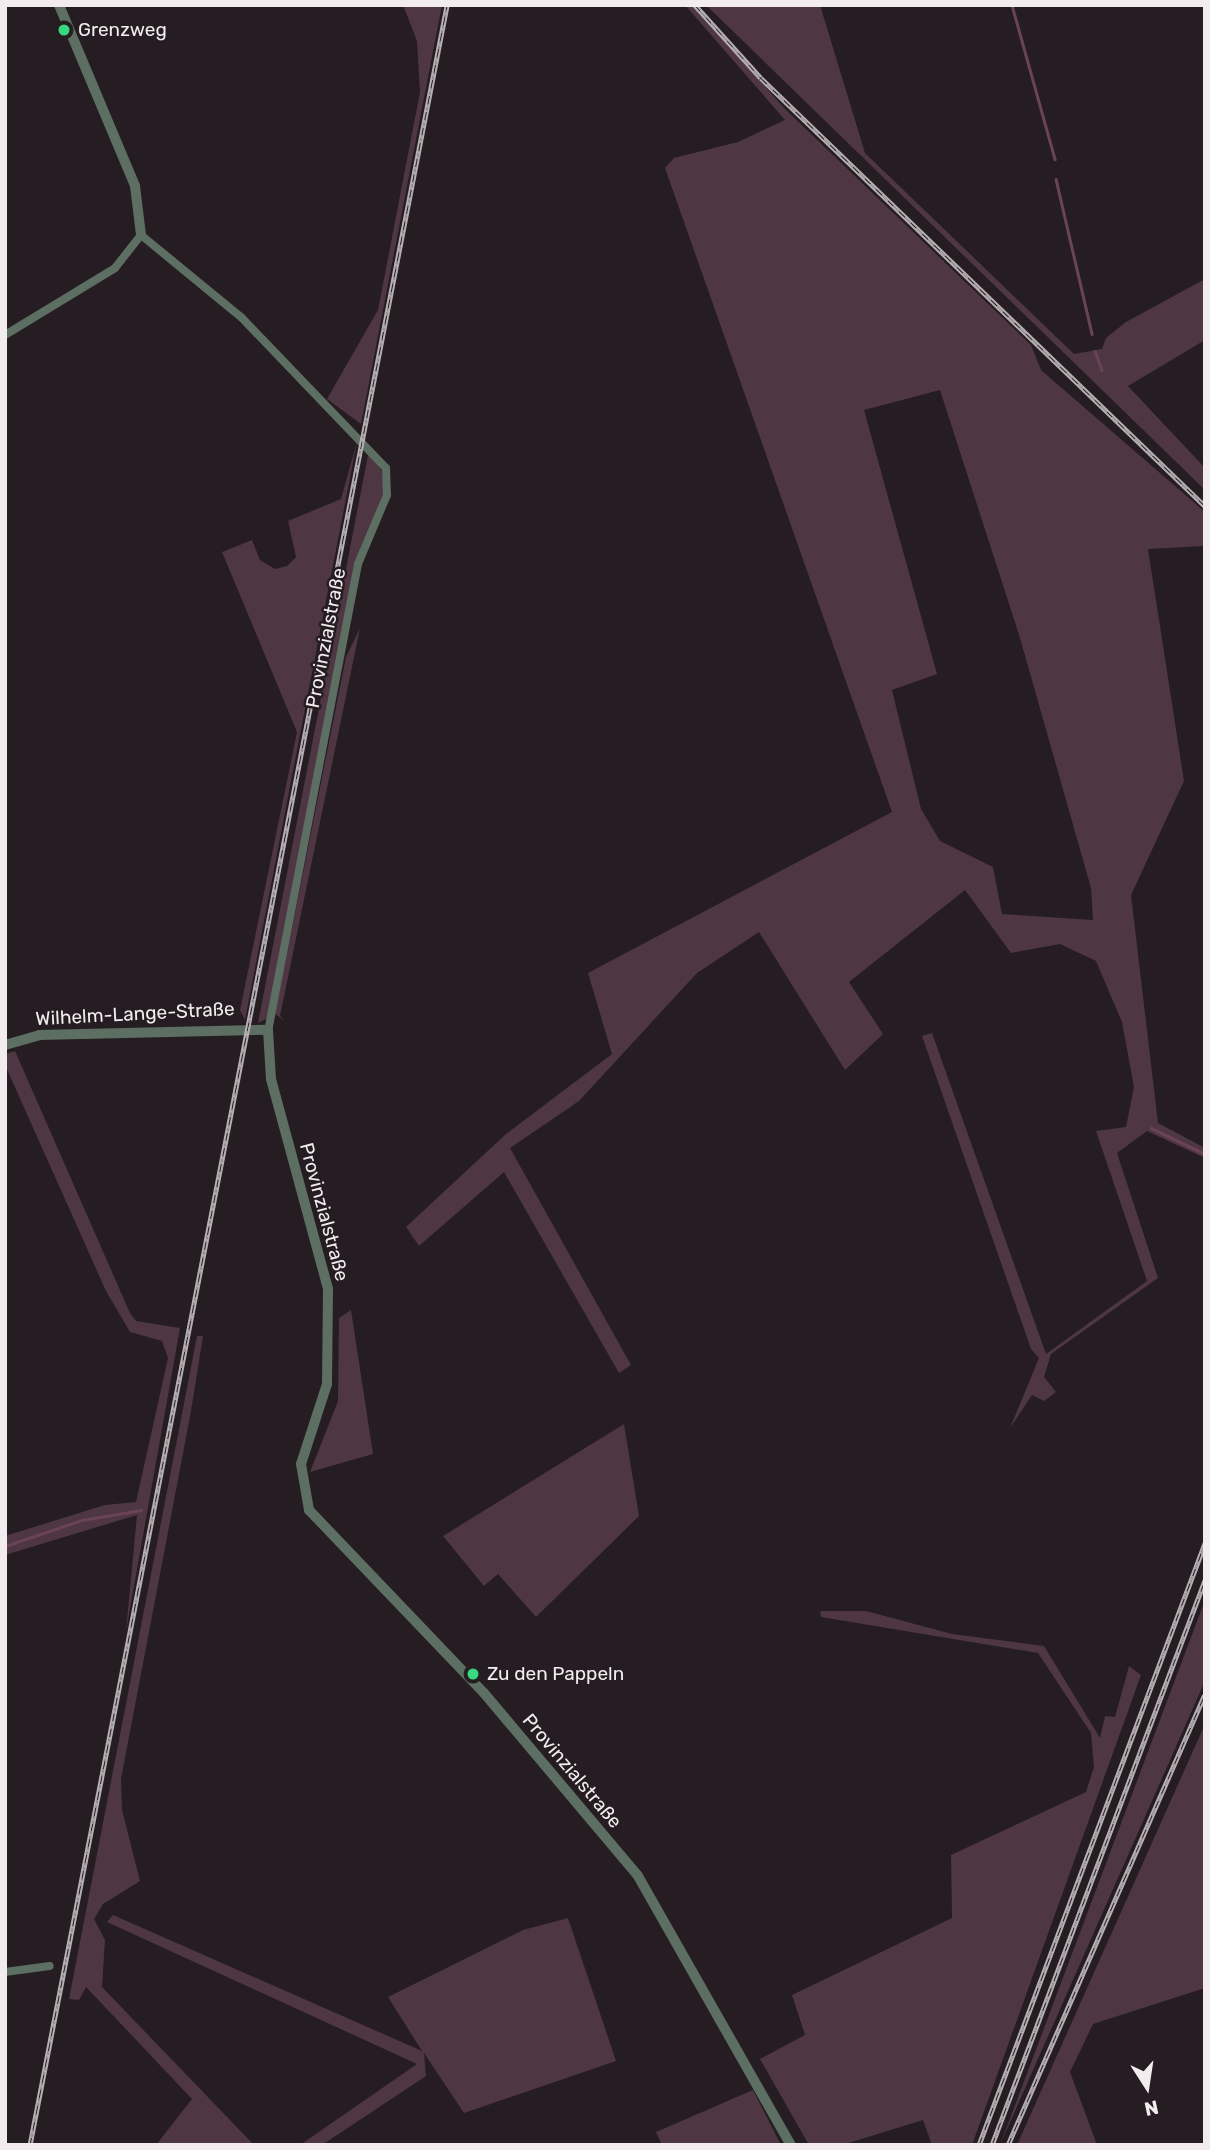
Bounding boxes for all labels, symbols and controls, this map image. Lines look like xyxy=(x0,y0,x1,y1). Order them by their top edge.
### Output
place label: Grenzweg xyxy=(78,19,167,41)
marker: Grenzweg xyxy=(56,22,72,38)
street label: Provinzialstraße xyxy=(301,566,351,710)
street label: Wilhelm-Lange-Straße xyxy=(35,997,235,1031)
street label: Provinzialstraße xyxy=(295,1140,353,1284)
place label: Zu den Pappeln xyxy=(487,1663,624,1685)
marker: Zu den Pappeln xyxy=(465,1666,481,1682)
street label: Provinzialstraße xyxy=(518,1709,626,1833)
north arrow xyxy=(1112,2052,1182,2122)
text: N xyxy=(1142,2095,1161,2121)

